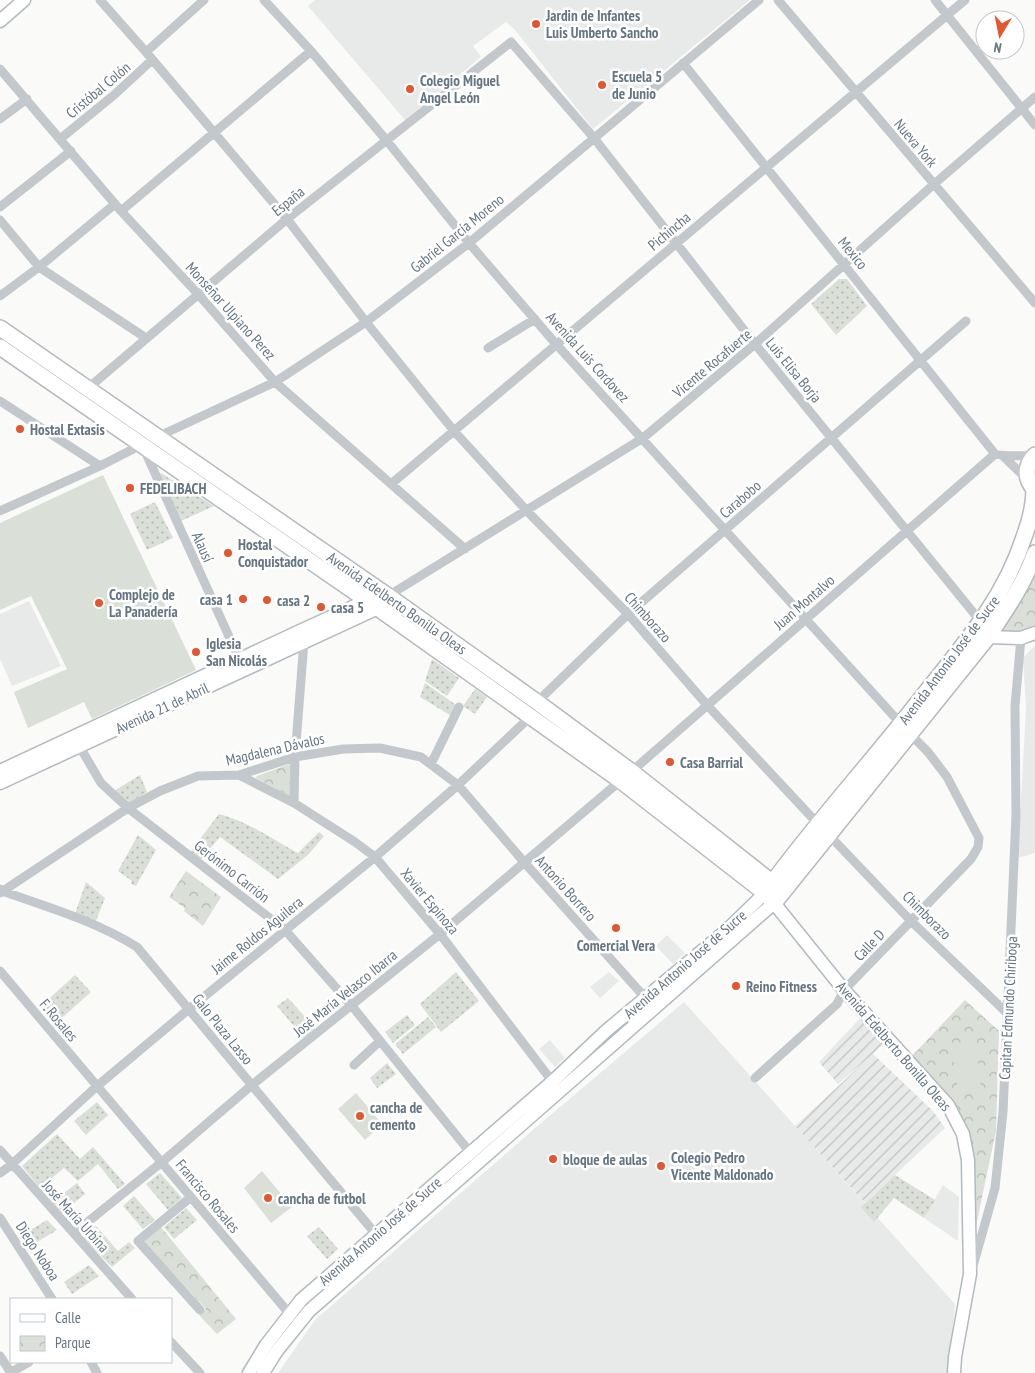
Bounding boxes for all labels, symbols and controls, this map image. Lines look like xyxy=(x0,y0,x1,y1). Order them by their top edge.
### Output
place label: Jardin de Infantes Luis Umberto Sancho xyxy=(545,6,659,42)
north arrow xyxy=(975,10,1025,60)
marker: Jardin de Infantes Luis Umberto Sancho xyxy=(530,18,542,30)
text: N xyxy=(992,38,1003,57)
street label: Cristóbal Colón xyxy=(62,58,134,122)
place label: Escuela 5 de Junio xyxy=(612,67,662,103)
place label: Colegio Miguel Angel León xyxy=(419,71,500,107)
marker: Escuela 5 de Junio xyxy=(596,79,608,91)
marker: Colegio Miguel Angel León xyxy=(404,83,416,95)
street label: Nueva York xyxy=(890,115,942,171)
street label: España xyxy=(268,182,308,220)
street label: Gabriel García Moreno xyxy=(406,189,508,277)
street label: Pichincha xyxy=(644,208,694,254)
street label: Mexico xyxy=(834,233,872,273)
street label: Monseñor Ulpiano Perez xyxy=(182,258,280,364)
street label: Avenida Luis Cordovez xyxy=(542,308,634,406)
street label: Vicente Rocafuerte xyxy=(668,325,755,402)
street label: Luis Elisa Borja xyxy=(762,334,826,406)
place label: Hostal Extasis xyxy=(30,420,105,439)
marker: Hostal Extasis xyxy=(14,423,26,435)
street label: Carabobo xyxy=(715,476,765,522)
place label: FEDELIBACH xyxy=(140,479,206,498)
marker: FEDELIBACH xyxy=(124,482,136,494)
street label: Alausí xyxy=(188,529,218,566)
place label: Hostal Conquistador xyxy=(238,535,309,571)
marker: Hostal Conquistador xyxy=(222,547,234,559)
street label: Avenida Edelberto Bonilla Oleas xyxy=(323,548,471,658)
street label: Juan Montalvo xyxy=(769,570,838,634)
place label: Complejo de La Panadería xyxy=(109,585,178,621)
street label: Chimborazo xyxy=(620,588,676,646)
place label: casa 1 xyxy=(200,590,233,609)
place label: casa 2 xyxy=(277,591,310,610)
street label: Avenida Antonio José de Sucre xyxy=(894,592,1004,728)
marker: casa 1 xyxy=(237,593,249,605)
marker: casa 2 xyxy=(261,594,273,606)
marker: Complejo de La Panadería xyxy=(93,597,105,609)
place label: casa 5 xyxy=(331,598,364,617)
marker: casa 5 xyxy=(315,601,327,613)
place label: Iglesia San Nicolás xyxy=(206,634,267,670)
marker: Iglesia San Nicolás xyxy=(190,646,202,658)
street label: Avenida 21 de Abril xyxy=(112,678,212,738)
street label: Magdalena Dávalos xyxy=(224,728,326,770)
place label: Casa Barrial xyxy=(680,753,743,772)
marker: Casa Barrial xyxy=(664,756,676,768)
street label: Gerónimo Carrión xyxy=(190,836,274,906)
street label: Antonio Borrero xyxy=(531,851,601,925)
street label: Xavier Espinoza xyxy=(397,864,463,938)
street label: Chimborazo xyxy=(899,887,955,943)
street label: Jaime Roldos Aguilera xyxy=(207,892,307,978)
street label: Avenida Antonio José de Sucre xyxy=(620,906,750,1022)
marker: Comercial Vera xyxy=(610,922,622,934)
street label: Calle D xyxy=(849,925,889,965)
place label: Comercial Vera xyxy=(577,936,655,955)
street label: Capitan Edmundo Chiriboga xyxy=(995,936,1021,1080)
street label: José María Velasco Ibarra xyxy=(288,945,401,1041)
place label: Reino Fitness xyxy=(746,977,817,996)
street label: Avenida Edelberto Bonilla Oleas xyxy=(832,977,956,1115)
marker: Reino Fitness xyxy=(730,980,742,992)
street label: Galo Plaza Lasso xyxy=(189,990,257,1068)
street label: F. Rosales xyxy=(36,995,82,1045)
place label: cancha de cemento xyxy=(370,1098,423,1134)
marker: cancha de cemento xyxy=(354,1110,366,1122)
place label: Colegio Pedro Vicente Maldonado xyxy=(670,1148,774,1184)
place label: bloque de aulas xyxy=(563,1150,647,1169)
marker: bloque de aulas xyxy=(547,1153,559,1165)
street label: Francisco Rosales xyxy=(172,1155,244,1237)
marker: Colegio Pedro Vicente Maldonado xyxy=(655,1160,667,1172)
street label: Avenida Antonio José de Sucre xyxy=(315,1173,445,1289)
street label: José María Urbina xyxy=(38,1175,113,1256)
place label: cancha de futbol xyxy=(278,1189,366,1208)
marker: cancha de futbol xyxy=(262,1192,274,1204)
street label: Diego Noboa xyxy=(12,1218,64,1284)
legend xyxy=(10,1298,172,1363)
text: Calle xyxy=(55,1308,81,1327)
text: Parque xyxy=(55,1333,91,1352)

